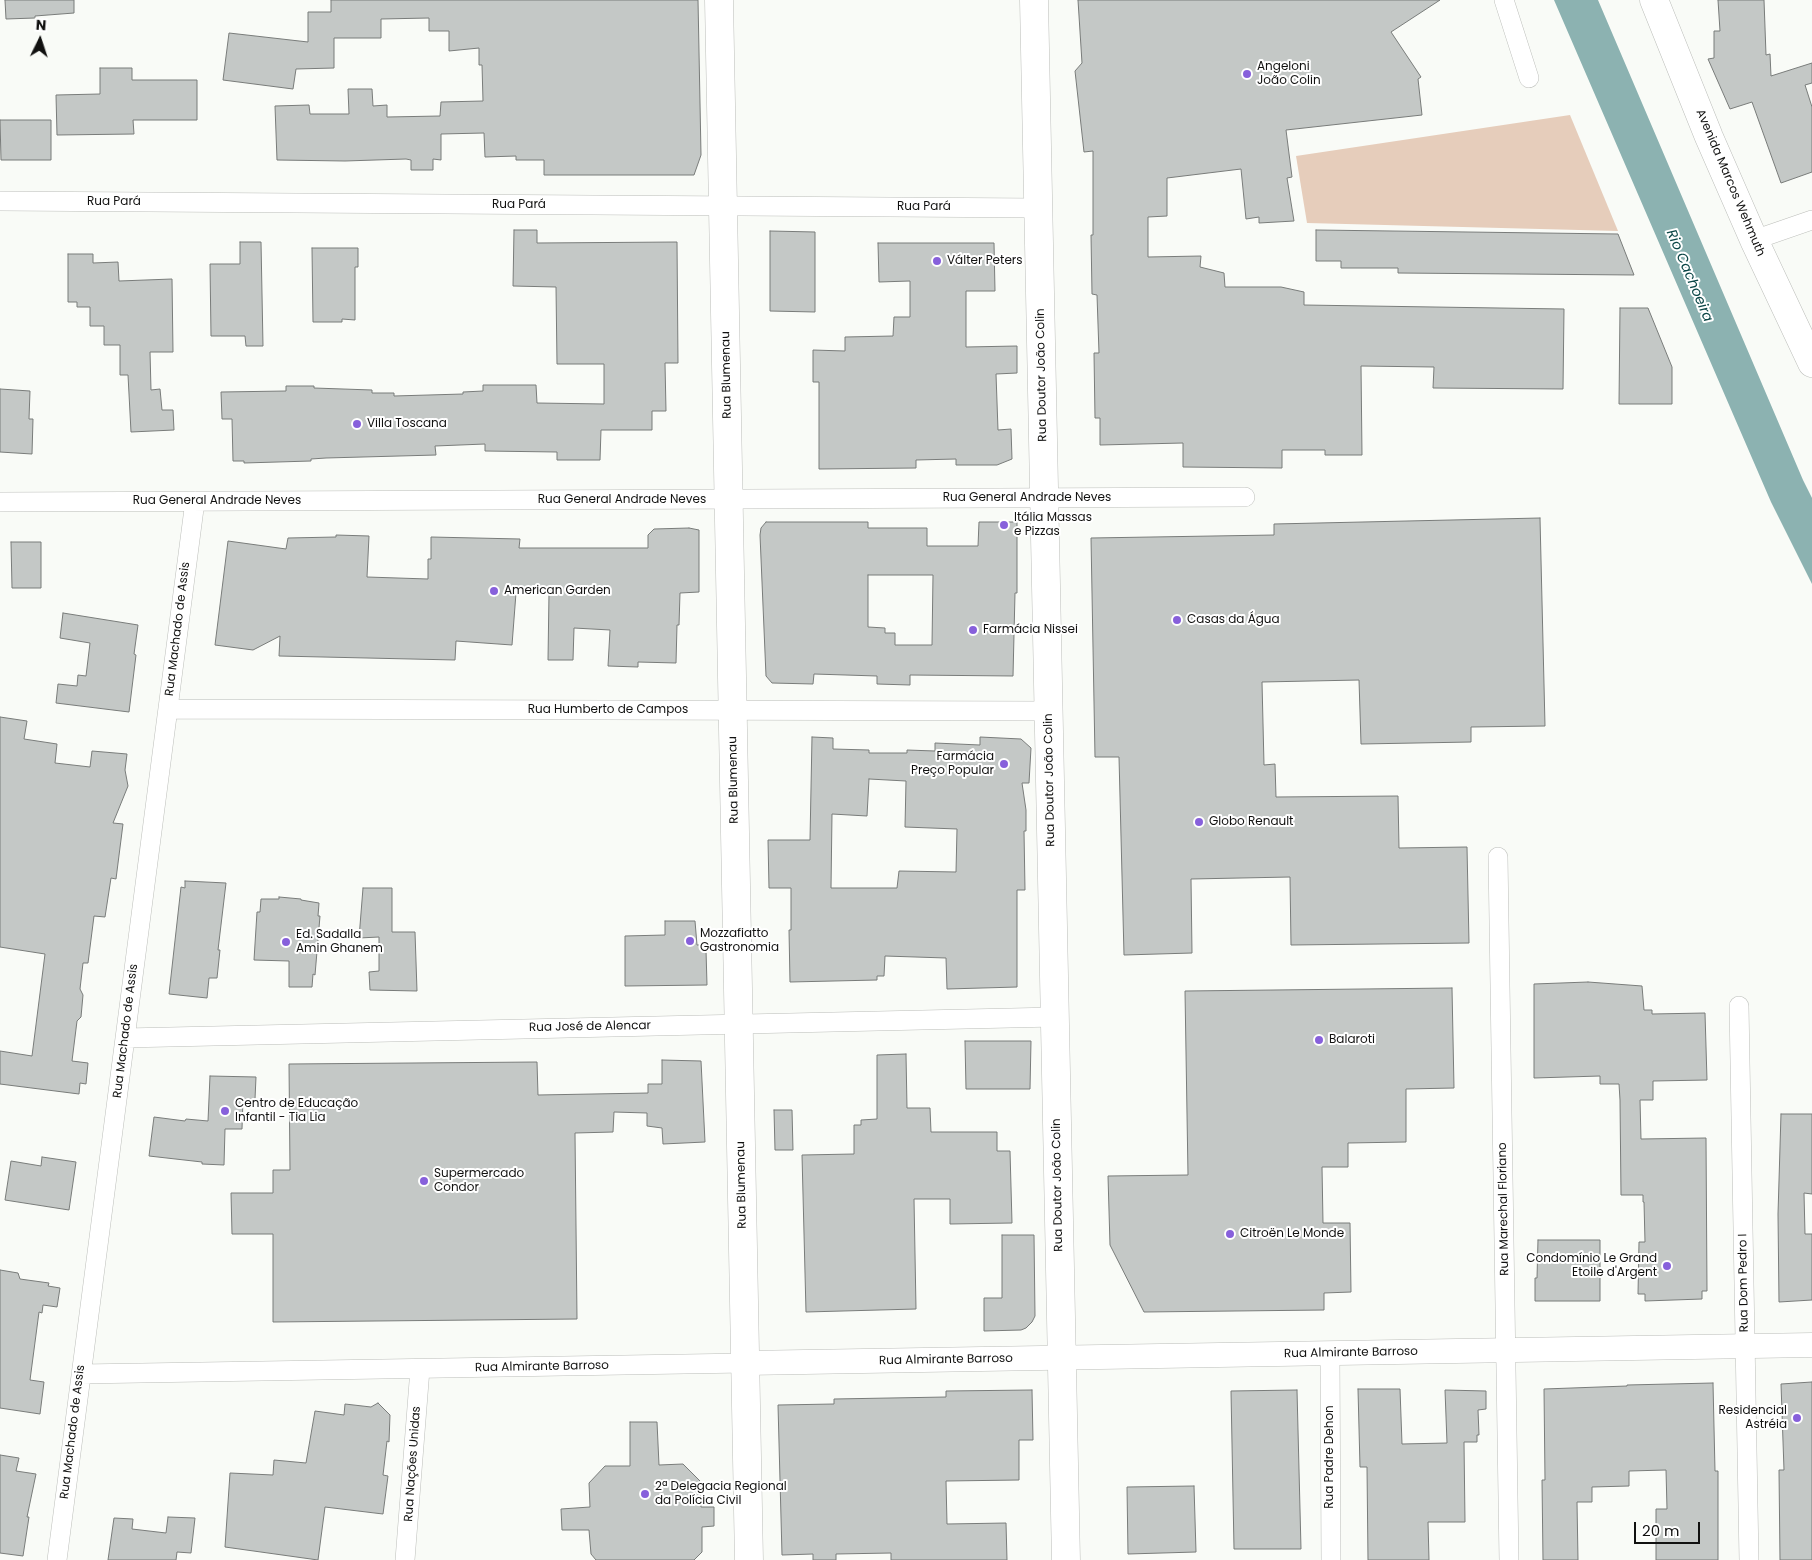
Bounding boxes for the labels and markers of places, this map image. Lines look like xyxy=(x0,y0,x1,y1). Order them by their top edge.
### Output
place label: Angeloni João Colin xyxy=(1257,60,1321,88)
marker: Angeloni João Colin xyxy=(1241,68,1253,80)
place label: Válter Peters xyxy=(947,254,1023,268)
marker: Válter Peters xyxy=(931,255,943,267)
place label: Villa Toscana xyxy=(367,417,447,431)
marker: Villa Toscana xyxy=(351,418,363,430)
place label: Itália Massas e Pizzas xyxy=(1014,511,1092,539)
marker: Itália Massas e Pizzas xyxy=(998,519,1010,531)
place label: American Garden xyxy=(504,584,611,598)
marker: American Garden xyxy=(488,585,500,597)
place label: Casas da Água xyxy=(1187,613,1280,627)
marker: Casas da Água xyxy=(1171,614,1183,626)
place label: Farmácia Nissei xyxy=(983,623,1078,637)
marker: Farmácia Nissei xyxy=(967,624,979,636)
place label: Farmácia Preço Popular xyxy=(911,750,994,778)
marker: Farmácia Preço Popular xyxy=(998,758,1010,770)
place label: Globo Renault xyxy=(1209,815,1293,829)
marker: Globo Renault xyxy=(1193,816,1205,828)
place label: Mozzafiatto Gastronomia xyxy=(700,927,779,955)
place label: Ed. Sadalla Amin Ghanem xyxy=(296,928,383,956)
marker: Mozzafiatto Gastronomia xyxy=(684,935,696,947)
marker: Ed. Sadalla Amin Ghanem xyxy=(280,936,292,948)
place label: Balaroti xyxy=(1329,1033,1375,1047)
marker: Balaroti xyxy=(1313,1034,1325,1046)
place label: Centro de Educação Infantil - Tia Lia xyxy=(235,1097,358,1125)
marker: Centro de Educação Infantil - Tia Lia xyxy=(219,1105,231,1117)
place label: Supermercado Condor xyxy=(434,1167,524,1195)
marker: Supermercado Condor xyxy=(418,1175,430,1187)
place label: Citroën Le Monde xyxy=(1240,1227,1344,1241)
marker: Citroën Le Monde xyxy=(1224,1228,1236,1240)
place label: Condomínio Le Grand Etoile d'Argent xyxy=(1526,1252,1657,1280)
marker: Condomínio Le Grand Etoile d'Argent xyxy=(1661,1260,1673,1272)
place label: Residencial Astréia xyxy=(1719,1404,1787,1432)
marker: Residencial Astréia xyxy=(1791,1412,1803,1424)
place label: 2ª Delegacia Regional da Polícia Civil xyxy=(655,1480,787,1508)
marker: 2ª Delegacia Regional da Polícia Civil xyxy=(639,1488,651,1500)

